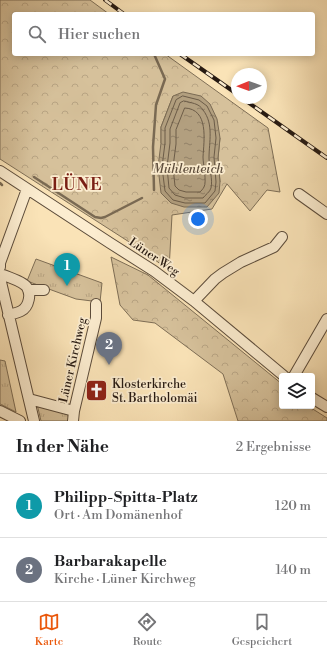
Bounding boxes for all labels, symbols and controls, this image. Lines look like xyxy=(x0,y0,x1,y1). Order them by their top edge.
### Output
search box xyxy=(12,12,315,56)
icon: search xyxy=(26,23,48,45)
text: Hier suchen xyxy=(58,25,140,44)
north arrow xyxy=(231,68,267,104)
water label: Mühlenteich xyxy=(152,161,224,177)
district label: LÜNE xyxy=(52,173,102,195)
your location xyxy=(188,209,208,229)
street label: Lüner Weg xyxy=(126,235,183,280)
pin: 1 xyxy=(54,253,80,286)
street label: Lüner Kirchweg xyxy=(56,315,90,404)
pin: 2 xyxy=(96,332,122,365)
map controls xyxy=(279,373,315,409)
button: layers xyxy=(279,373,315,409)
place label: Klosterkirche St. Bartholomäi xyxy=(112,377,198,406)
church icon: Klosterkirche St. Bartholomäi xyxy=(83,378,109,404)
text: In der Nähe xyxy=(16,436,109,458)
text: 2 Ergebnisse xyxy=(236,439,311,455)
text: Philipp-Spitta-Platz xyxy=(54,488,198,507)
text: 1 xyxy=(26,498,32,514)
text: 120 m xyxy=(275,498,311,514)
text: Ort · Am Domänenhof xyxy=(54,507,182,523)
text: Barbarakapelle xyxy=(54,552,167,571)
text: 2 xyxy=(25,562,33,578)
text: 140 m xyxy=(275,562,311,578)
text: Kirche · Lüner Kirchweg xyxy=(54,571,196,587)
tab: Karte xyxy=(35,611,63,649)
tab: Route xyxy=(133,611,162,649)
tab: Gespeichert xyxy=(232,611,292,649)

